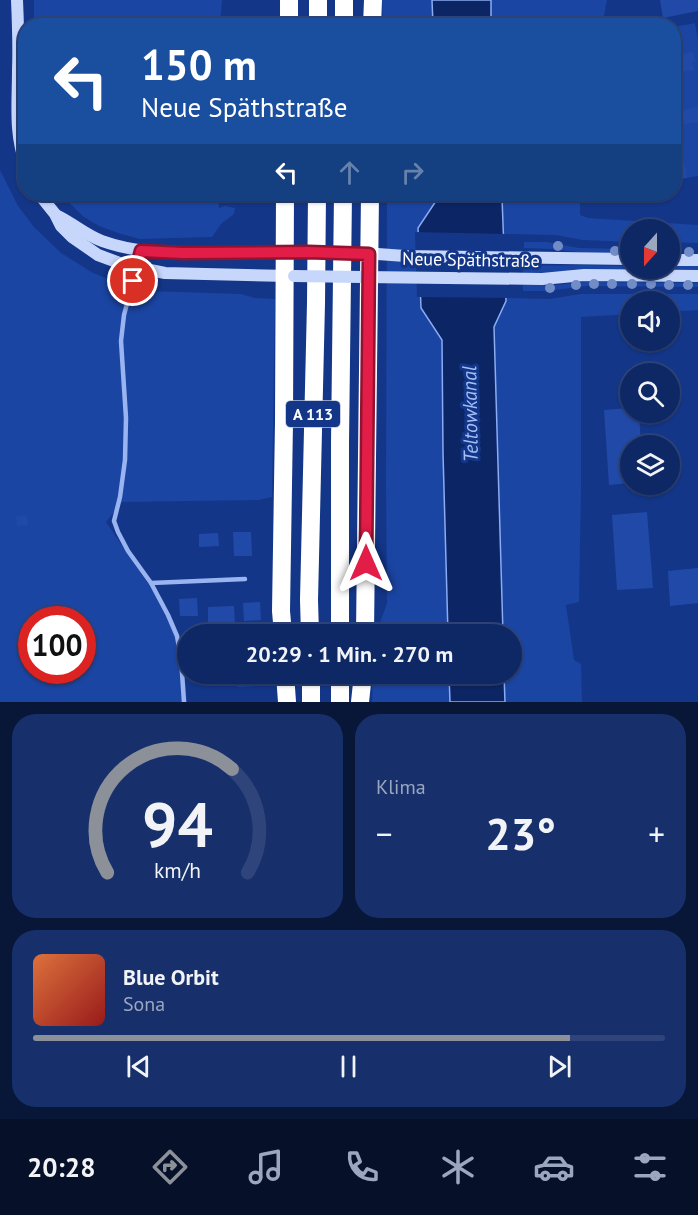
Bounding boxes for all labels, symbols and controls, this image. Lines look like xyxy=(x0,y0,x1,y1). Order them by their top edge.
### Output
text: 150 m xyxy=(141,37,257,92)
icon: left xyxy=(42,42,120,120)
text: Neue Späthstraße xyxy=(141,90,347,124)
icon: left xyxy=(270,156,303,189)
icon: ahead xyxy=(333,156,366,189)
icon: right xyxy=(396,156,429,189)
north arrow xyxy=(620,219,680,279)
map controls xyxy=(620,219,680,495)
street label: Neue Späthstraße xyxy=(402,247,540,272)
pin xyxy=(107,255,158,306)
icon: arrive xyxy=(116,264,149,297)
button: sound xyxy=(620,291,680,351)
button: search xyxy=(620,363,680,423)
water label: Teltowkanal xyxy=(456,365,484,463)
road number: A 113 xyxy=(286,401,340,427)
button: layers xyxy=(620,435,680,495)
position arrow xyxy=(334,531,398,595)
speed limit sign: 100 xyxy=(18,606,96,684)
text: 20:29 · 1 Min. · 270 m xyxy=(246,640,453,668)
text: Klima xyxy=(376,774,426,800)
text: 94 xyxy=(142,783,213,864)
text: 23° xyxy=(485,804,556,862)
text: − xyxy=(376,812,393,855)
text: + xyxy=(648,812,665,855)
text: km/h xyxy=(154,856,201,884)
text: Blue Orbit xyxy=(123,963,219,991)
text: Sona xyxy=(123,991,165,1017)
icon: previous xyxy=(122,1050,155,1083)
icon: pause xyxy=(332,1050,365,1083)
icon: next xyxy=(543,1050,576,1083)
icon: directions xyxy=(149,1146,191,1188)
icon: music xyxy=(245,1146,287,1188)
icon: phone xyxy=(341,1146,383,1188)
icon: climate xyxy=(437,1146,479,1188)
icon: car xyxy=(533,1146,575,1188)
icon: filters xyxy=(629,1146,671,1188)
text: 20:28 xyxy=(27,1150,95,1184)

